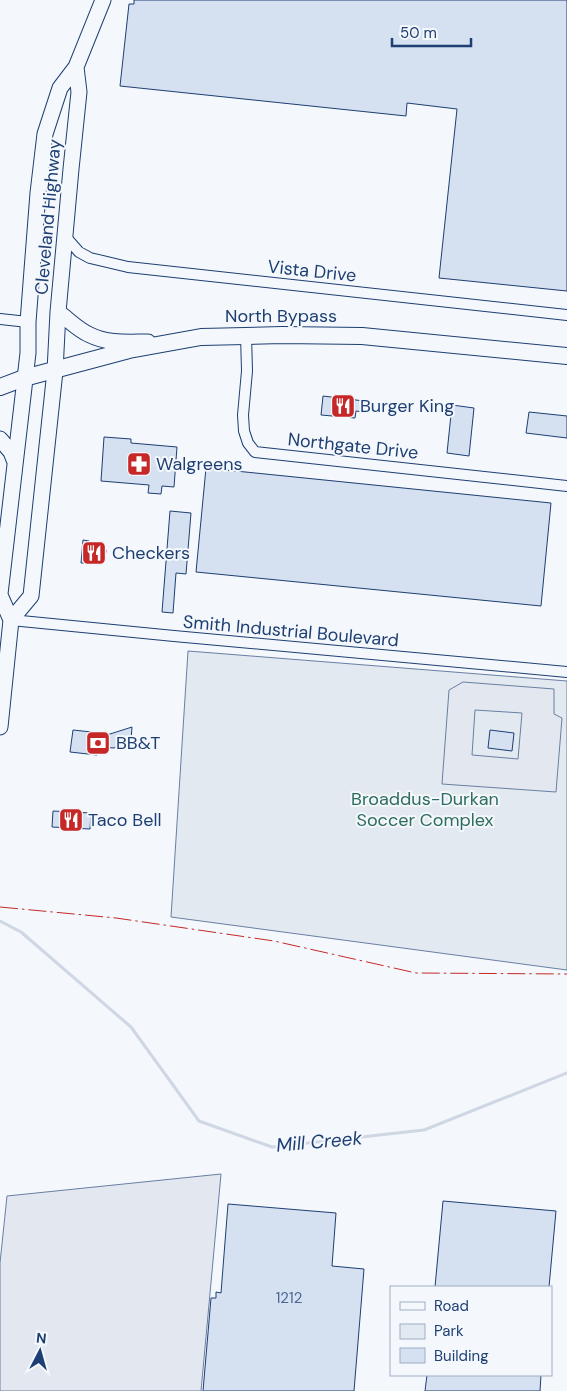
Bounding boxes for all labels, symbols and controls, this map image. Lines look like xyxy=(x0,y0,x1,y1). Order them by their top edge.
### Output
scale bar xyxy=(392,15,471,47)
text: 50 m xyxy=(400,23,437,43)
street label: Cleveland Highway xyxy=(29,138,67,296)
street label: Vista Drive xyxy=(266,254,358,288)
street label: North Bypass xyxy=(225,304,337,328)
restaurant icon: Burger King xyxy=(330,393,356,419)
place label: Burger King xyxy=(360,394,454,418)
street label: Northgate Drive xyxy=(287,427,419,465)
pharmacy icon: Walgreens xyxy=(126,451,152,477)
place label: Walgreens xyxy=(156,452,243,476)
restaurant icon: Checkers xyxy=(81,540,107,566)
place label: Checkers xyxy=(112,541,190,565)
street label: Smith Industrial Boulevard xyxy=(182,610,400,652)
bank icon: BB&T xyxy=(85,730,111,756)
place label: BB&T xyxy=(116,731,160,755)
park label: Broaddus-Durkan Soccer Complex xyxy=(351,787,499,832)
restaurant icon: Taco Bell xyxy=(58,807,84,833)
place label: Taco Bell xyxy=(88,808,161,832)
water label: Mill Creek xyxy=(275,1125,363,1158)
legend xyxy=(390,1286,552,1376)
house number: 1212 xyxy=(276,1288,302,1308)
text: Road xyxy=(434,1296,469,1316)
text: Park xyxy=(434,1321,464,1341)
north arrow xyxy=(15,1326,65,1376)
text: N xyxy=(35,1329,47,1348)
text: Building xyxy=(434,1346,489,1366)

